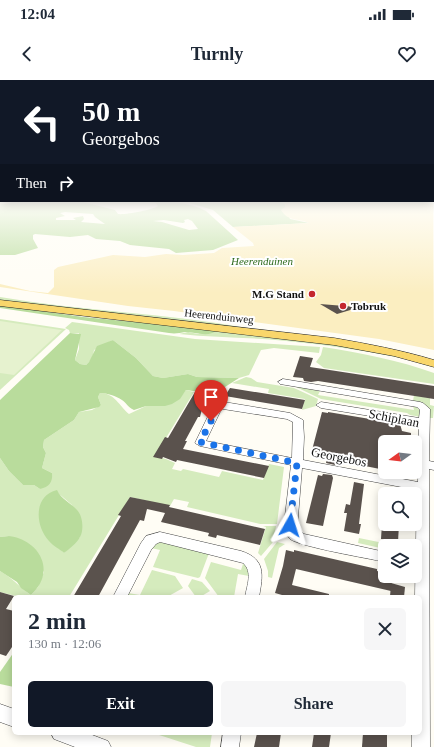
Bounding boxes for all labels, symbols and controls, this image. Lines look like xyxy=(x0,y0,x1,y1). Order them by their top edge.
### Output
text: 12:04 xyxy=(20,6,55,22)
icon: back xyxy=(16,43,38,65)
icon: heart xyxy=(396,43,418,65)
text: Turnly xyxy=(191,44,243,64)
icon: left xyxy=(16,96,68,148)
text: 50 m xyxy=(82,96,140,127)
text: Georgebos xyxy=(82,129,160,149)
icon: right xyxy=(55,172,77,194)
text: Then xyxy=(16,175,47,191)
park label: Heerenduinen xyxy=(230,255,293,267)
place label: M.G Stand xyxy=(252,288,304,300)
marker: M.G Stand xyxy=(307,289,317,299)
place label: Tobruk xyxy=(351,300,387,312)
marker: Tobruk xyxy=(338,301,348,311)
street label: Heerenduinweg xyxy=(184,306,255,326)
pin xyxy=(194,380,228,421)
icon: arrive xyxy=(200,386,222,408)
street label: Schiplaan xyxy=(367,406,421,430)
north arrow xyxy=(378,435,422,479)
map controls xyxy=(378,435,422,583)
street label: Georgebos xyxy=(310,444,368,470)
button: search xyxy=(378,487,422,531)
position arrow xyxy=(269,504,311,546)
button: layers xyxy=(378,539,422,583)
text: 2 min xyxy=(28,608,86,634)
button: close xyxy=(364,608,406,650)
text: 130 m · 12:06 xyxy=(28,636,101,651)
button: Exit xyxy=(28,681,213,727)
button: Share xyxy=(221,681,406,727)

